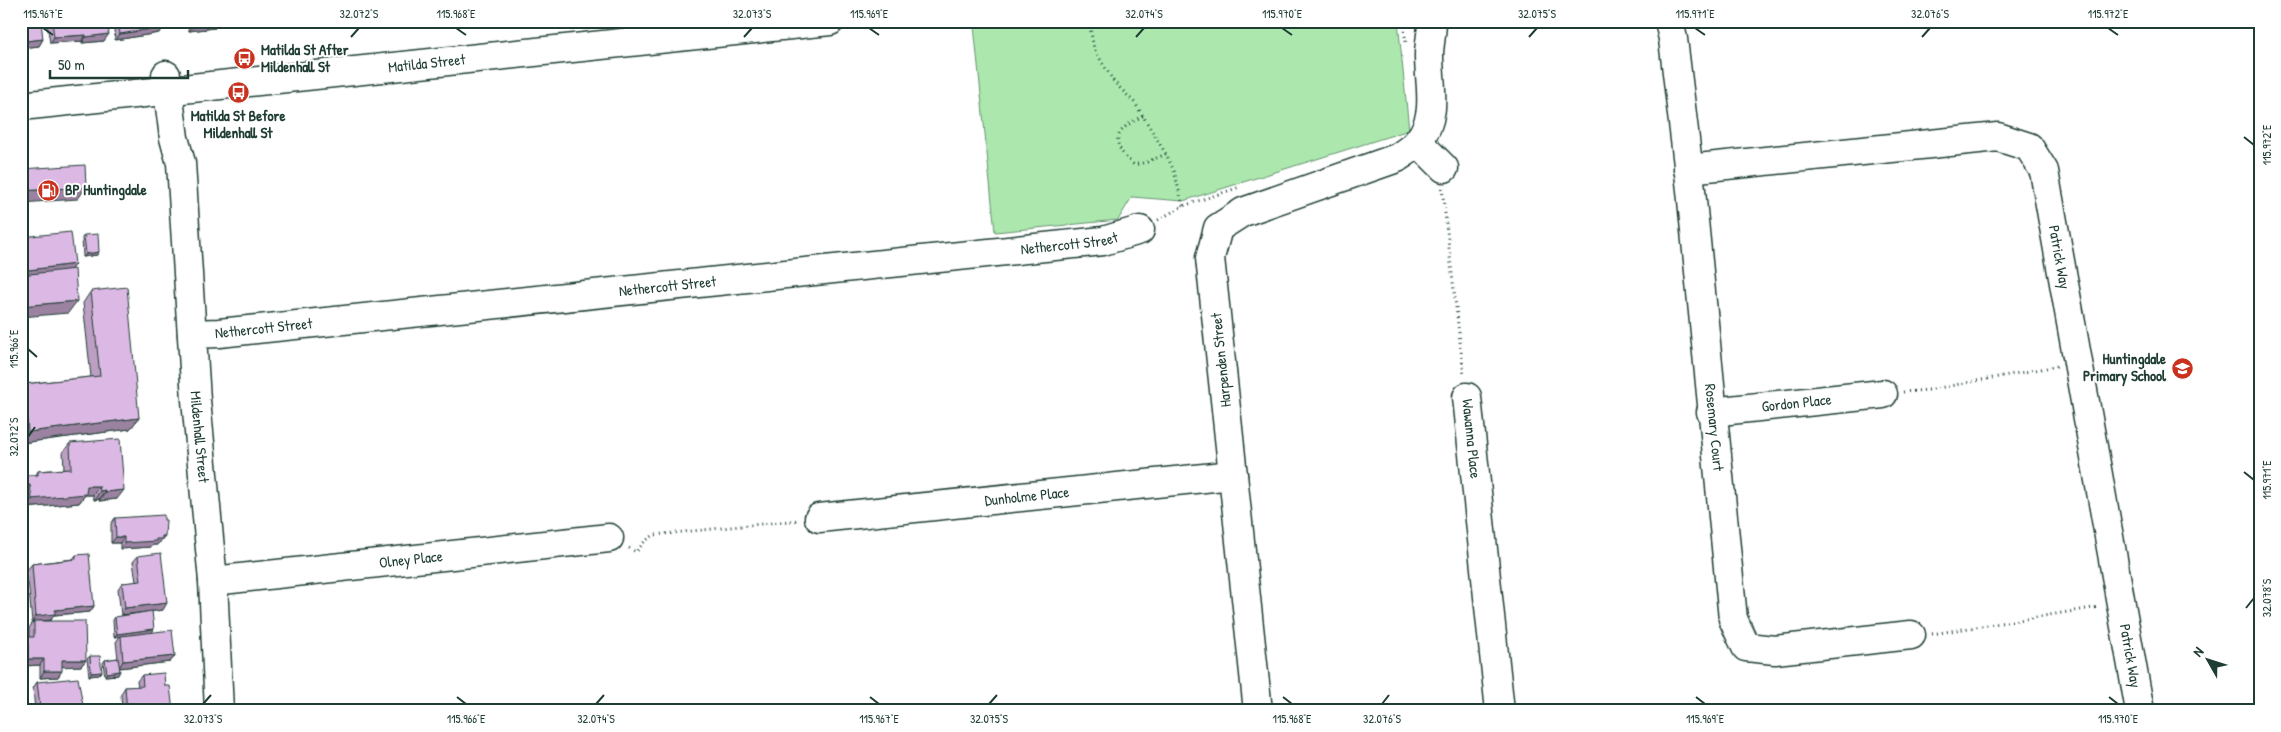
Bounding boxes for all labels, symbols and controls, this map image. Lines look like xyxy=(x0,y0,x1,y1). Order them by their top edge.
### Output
text: 115.967°E xyxy=(23,5,63,22)
text: 32.072°S xyxy=(340,5,379,22)
text: 115.968°E xyxy=(437,5,476,22)
text: 32.073°S xyxy=(733,5,772,22)
text: 115.969°E xyxy=(850,5,889,22)
text: 32.074°S xyxy=(1125,5,1163,22)
text: 115.970°E xyxy=(1262,5,1303,22)
text: 32.075°S xyxy=(1518,5,1557,22)
text: 115.971°E xyxy=(1675,5,1715,22)
text: 32.076°S xyxy=(1911,5,1949,22)
text: 115.972°E xyxy=(2088,5,2129,22)
place label: Matilda St After Mildenhall St xyxy=(261,39,349,77)
bus stop icon: Matilda St After Mildenhall St xyxy=(233,47,257,71)
scale bar xyxy=(50,48,188,80)
street label: Matilda Street xyxy=(387,48,467,77)
text: 50 m xyxy=(58,54,85,75)
bus stop icon: Matilda St Before Mildenhall St xyxy=(226,81,250,105)
place label: Matilda St Before Mildenhall St xyxy=(191,105,285,143)
text: 115.972°E xyxy=(2258,124,2275,165)
fuel station icon: BP Huntingdale xyxy=(37,178,61,202)
place label: BP Huntingdale xyxy=(65,179,147,201)
street label: Patrick Way xyxy=(2044,223,2076,291)
street label: Nethercott Street xyxy=(1020,226,1121,260)
street label: Nethercott Street xyxy=(618,270,718,301)
street label: Harpenden Street xyxy=(1205,311,1236,408)
street label: Nethercott Street xyxy=(214,312,314,343)
text: 115.966°E xyxy=(5,329,22,368)
place label: Huntingdale Primary School xyxy=(2083,348,2167,387)
school or university icon: Huntingdale Primary School xyxy=(2170,356,2194,380)
street label: Rosemary Court xyxy=(1700,383,1730,473)
street label: Gordon Place xyxy=(1761,388,1832,417)
street label: Mildenhall Street xyxy=(185,390,215,484)
street label: Wawanna Place xyxy=(1457,398,1487,480)
text: 32.072°S xyxy=(5,417,22,456)
text: 115.971°E xyxy=(2258,460,2275,500)
street label: Dunholme Place xyxy=(984,481,1070,511)
street label: Olney Place xyxy=(378,545,444,573)
text: 32.078°S xyxy=(2258,578,2275,617)
street label: Patrick Way xyxy=(2115,622,2147,689)
north arrow xyxy=(2184,634,2234,684)
text: N xyxy=(2188,642,2208,660)
text: 32.073°S xyxy=(184,710,223,727)
text: 115.966°E xyxy=(447,710,486,727)
text: 32.074°S xyxy=(577,710,615,727)
text: 115.967°E xyxy=(859,710,899,727)
text: 32.075°S xyxy=(970,710,1009,727)
text: 115.968°E xyxy=(1273,710,1312,727)
text: 32.076°S xyxy=(1363,710,1401,727)
text: 115.969°E xyxy=(1686,710,1725,727)
text: 115.970°E xyxy=(2098,710,2139,727)

